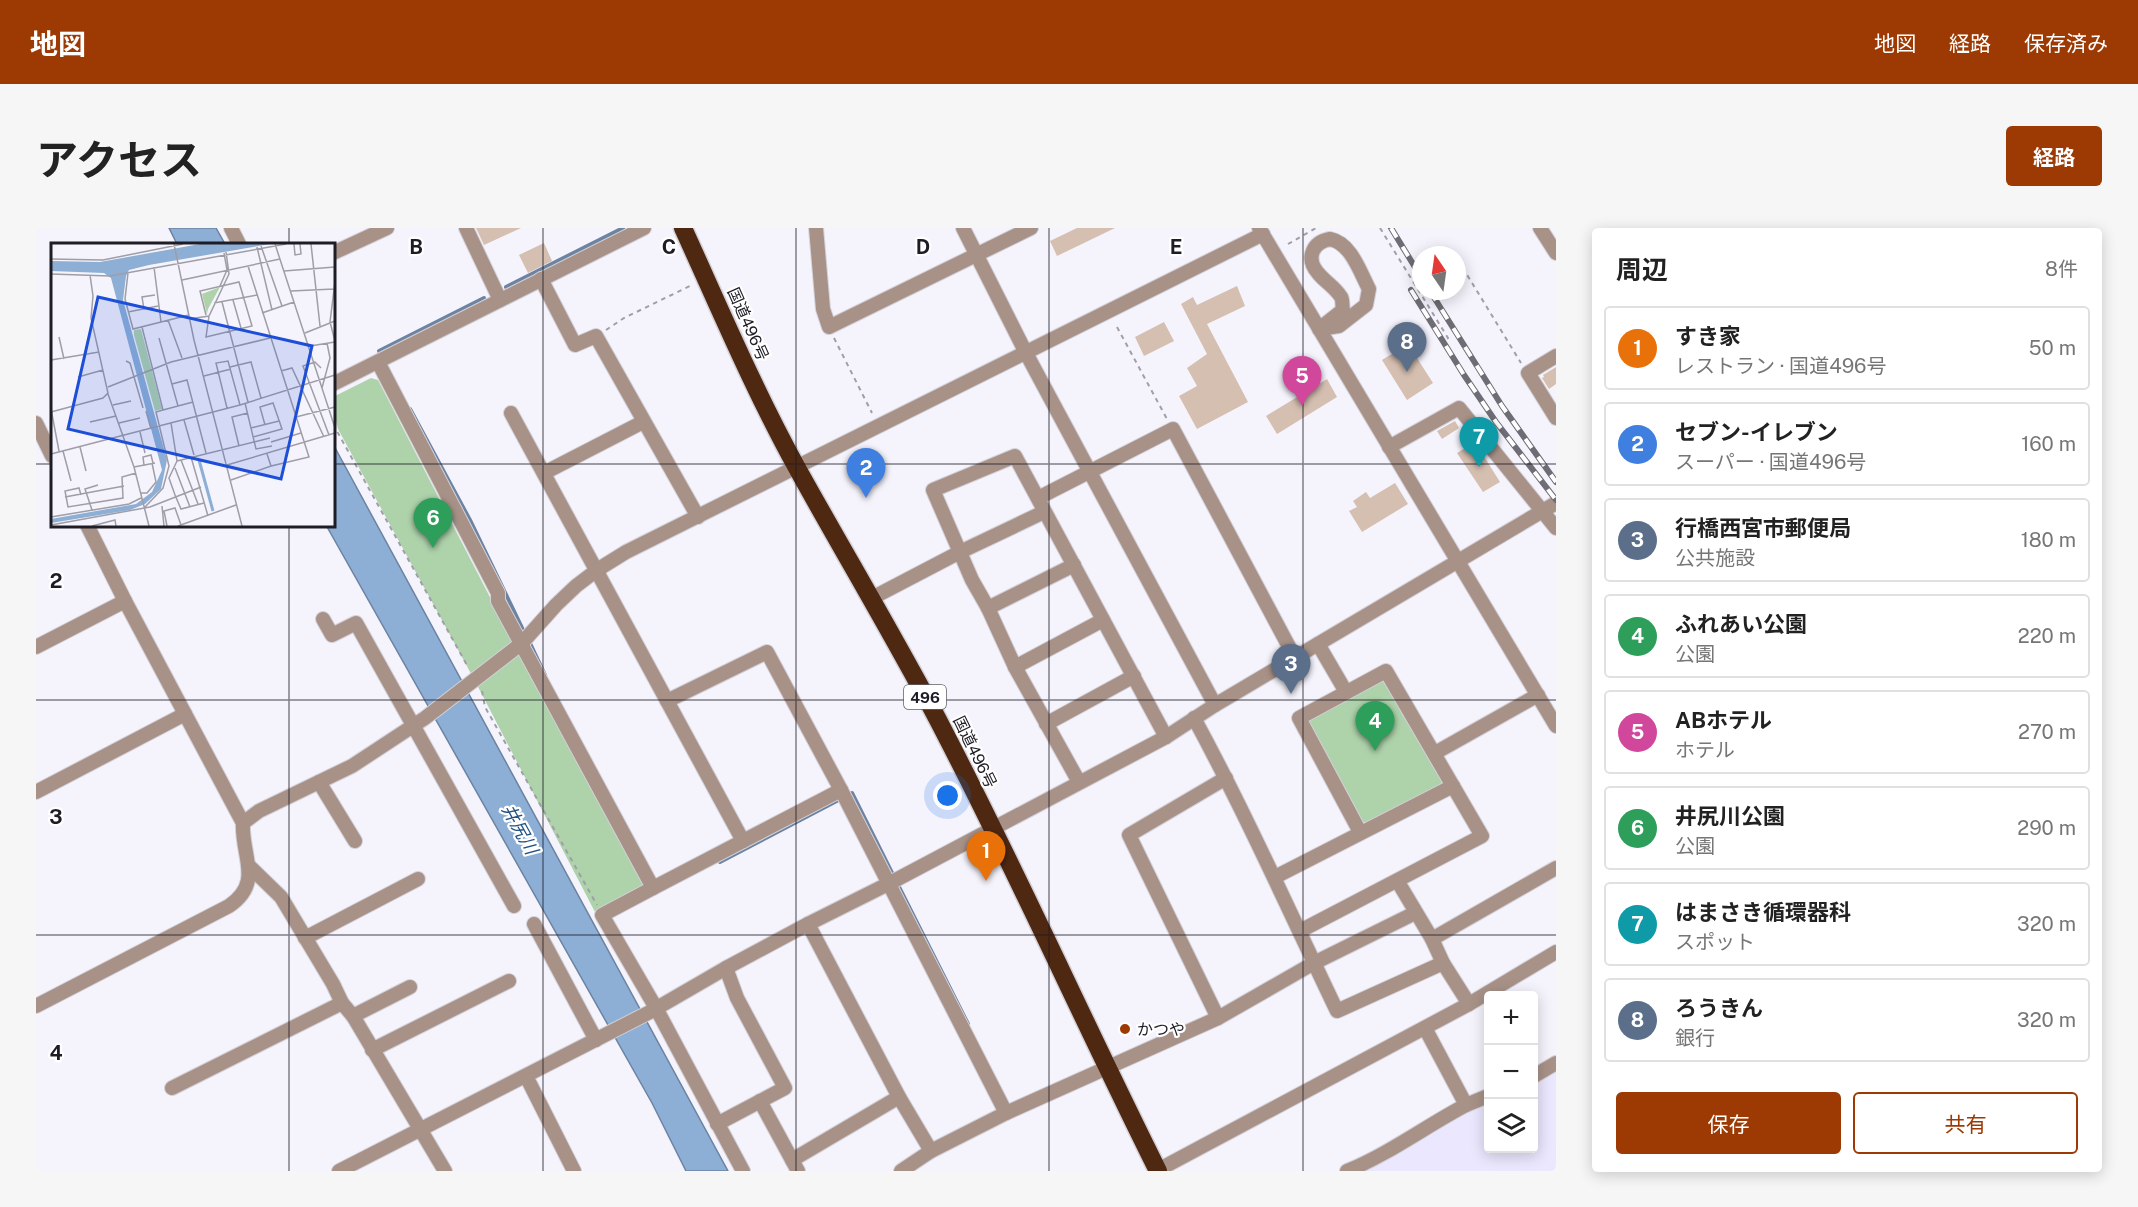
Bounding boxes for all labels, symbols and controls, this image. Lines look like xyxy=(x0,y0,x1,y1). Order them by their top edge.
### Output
text: 地図 xyxy=(30,27,86,60)
text: 地図 xyxy=(1874,31,1916,56)
text: 経路 xyxy=(1949,31,1991,56)
text: 保存済み xyxy=(2024,31,2108,56)
button: 経路 xyxy=(2006,126,2102,186)
text: アクセス xyxy=(36,135,202,184)
text: B xyxy=(409,235,423,259)
text: C xyxy=(662,235,676,259)
text: D xyxy=(916,235,930,259)
text: E xyxy=(1170,235,1182,259)
inset map xyxy=(51,243,334,526)
north arrow xyxy=(1412,246,1466,300)
text: 周辺 xyxy=(1616,254,1668,285)
text: 8件 xyxy=(2045,257,2078,281)
street label: 国道496号 xyxy=(723,285,773,363)
pin: 8 xyxy=(1388,322,1426,372)
text: すき家 xyxy=(1675,323,1741,349)
text: 1 xyxy=(1633,336,1642,360)
text: 50 m xyxy=(2029,336,2076,360)
text: レストラン · 国道496号 xyxy=(1675,354,1887,378)
pin: 5 xyxy=(1282,356,1322,406)
pin: 7 xyxy=(1460,418,1498,467)
text: セブン-イレブン xyxy=(1675,419,1838,445)
text: 2 xyxy=(1631,432,1644,456)
text: 160 m xyxy=(2021,432,2076,456)
pin: 2 xyxy=(846,448,886,498)
text: スーパー · 国道496号 xyxy=(1675,450,1866,474)
pin: 6 xyxy=(414,498,452,548)
text: 行橋西宮市郵便局 xyxy=(1675,515,1851,541)
text: 3 xyxy=(1631,528,1644,552)
text: 180 m xyxy=(2021,528,2076,552)
text: 公共施設 xyxy=(1675,546,1755,570)
text: 2 xyxy=(50,569,62,593)
text: ふれあい公園 xyxy=(1675,611,1807,637)
text: 4 xyxy=(1631,624,1644,648)
text: 220 m xyxy=(2018,624,2076,648)
text: 公園 xyxy=(1675,642,1715,666)
pin: 3 xyxy=(1272,644,1310,694)
road number: 496 xyxy=(904,685,946,709)
pin: 4 xyxy=(1356,702,1394,751)
text: ABホテル xyxy=(1675,707,1772,733)
street label: 国道496号 xyxy=(949,713,1001,791)
text: 5 xyxy=(1631,720,1644,744)
text: 270 m xyxy=(2018,720,2076,744)
text: ホテル xyxy=(1675,738,1735,762)
your location xyxy=(933,781,962,810)
water label: 井尻川 xyxy=(498,800,543,859)
text: 井尻川公園 xyxy=(1675,803,1785,829)
text: 3 xyxy=(49,805,63,829)
text: 6 xyxy=(1631,816,1644,840)
text: 290 m xyxy=(2017,816,2076,840)
pin: 1 xyxy=(966,832,1006,881)
text: 公園 xyxy=(1675,834,1715,858)
text: はまさき循環器科 xyxy=(1675,899,1851,925)
text: 7 xyxy=(1631,912,1644,936)
text: 320 m xyxy=(2017,912,2076,936)
text: スポット xyxy=(1675,930,1755,954)
map controls xyxy=(1484,991,1538,1153)
button: + xyxy=(1484,991,1538,1045)
text: ろうきん xyxy=(1675,995,1763,1021)
text: 8 xyxy=(1631,1008,1644,1032)
text: 320 m xyxy=(2017,1008,2076,1032)
place label: かつや xyxy=(1137,1020,1185,1039)
marker: かつや xyxy=(1118,1022,1132,1036)
text: 銀行 xyxy=(1675,1026,1715,1050)
text: 4 xyxy=(49,1041,63,1065)
button: − xyxy=(1484,1045,1538,1099)
button: 保存 xyxy=(1616,1092,1841,1154)
button: 共有 xyxy=(1853,1092,2078,1154)
button: layers xyxy=(1484,1099,1538,1153)

